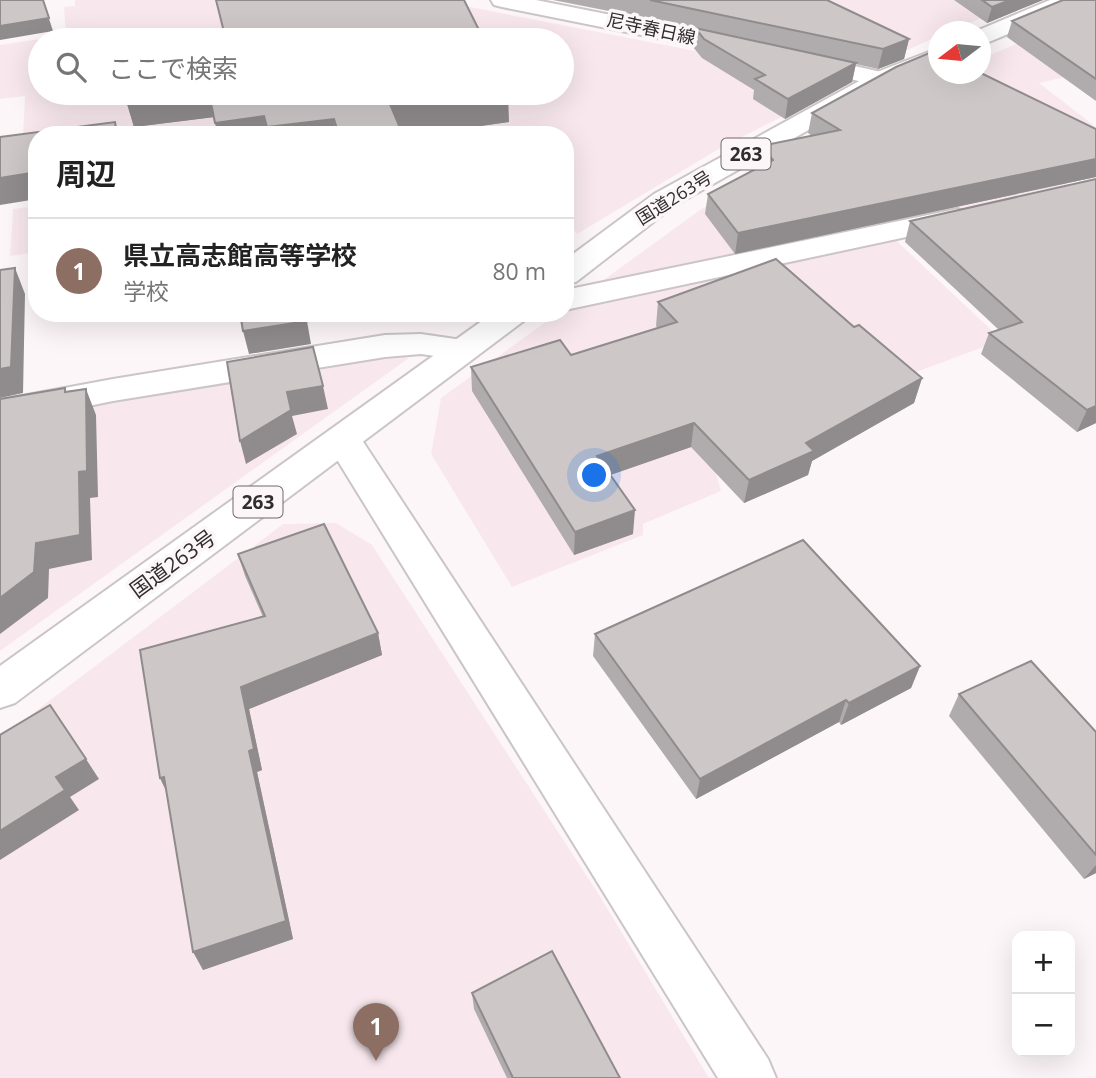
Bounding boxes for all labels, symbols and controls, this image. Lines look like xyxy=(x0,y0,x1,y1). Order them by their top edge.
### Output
street label: 尼寺春日線 xyxy=(605,7,698,49)
north arrow xyxy=(928,21,991,84)
search box xyxy=(28,28,574,105)
icon: search xyxy=(52,48,90,86)
text: ここで検索 xyxy=(108,50,238,86)
road number: 263 xyxy=(722,138,770,170)
text: 周辺 xyxy=(56,153,116,194)
street label: 国道263号 xyxy=(631,164,716,230)
text: 県立高志館高等学校 xyxy=(123,237,357,273)
text: 1 xyxy=(72,255,86,287)
text: 80 m xyxy=(492,255,546,287)
text: 学校 xyxy=(123,275,169,307)
your location xyxy=(577,458,611,492)
road number: 263 xyxy=(233,486,282,517)
street label: 国道263号 xyxy=(124,523,221,604)
map controls xyxy=(1012,931,1075,1057)
button: + xyxy=(1012,931,1075,994)
button: − xyxy=(1012,994,1075,1057)
pin: 1 xyxy=(353,1003,399,1061)

